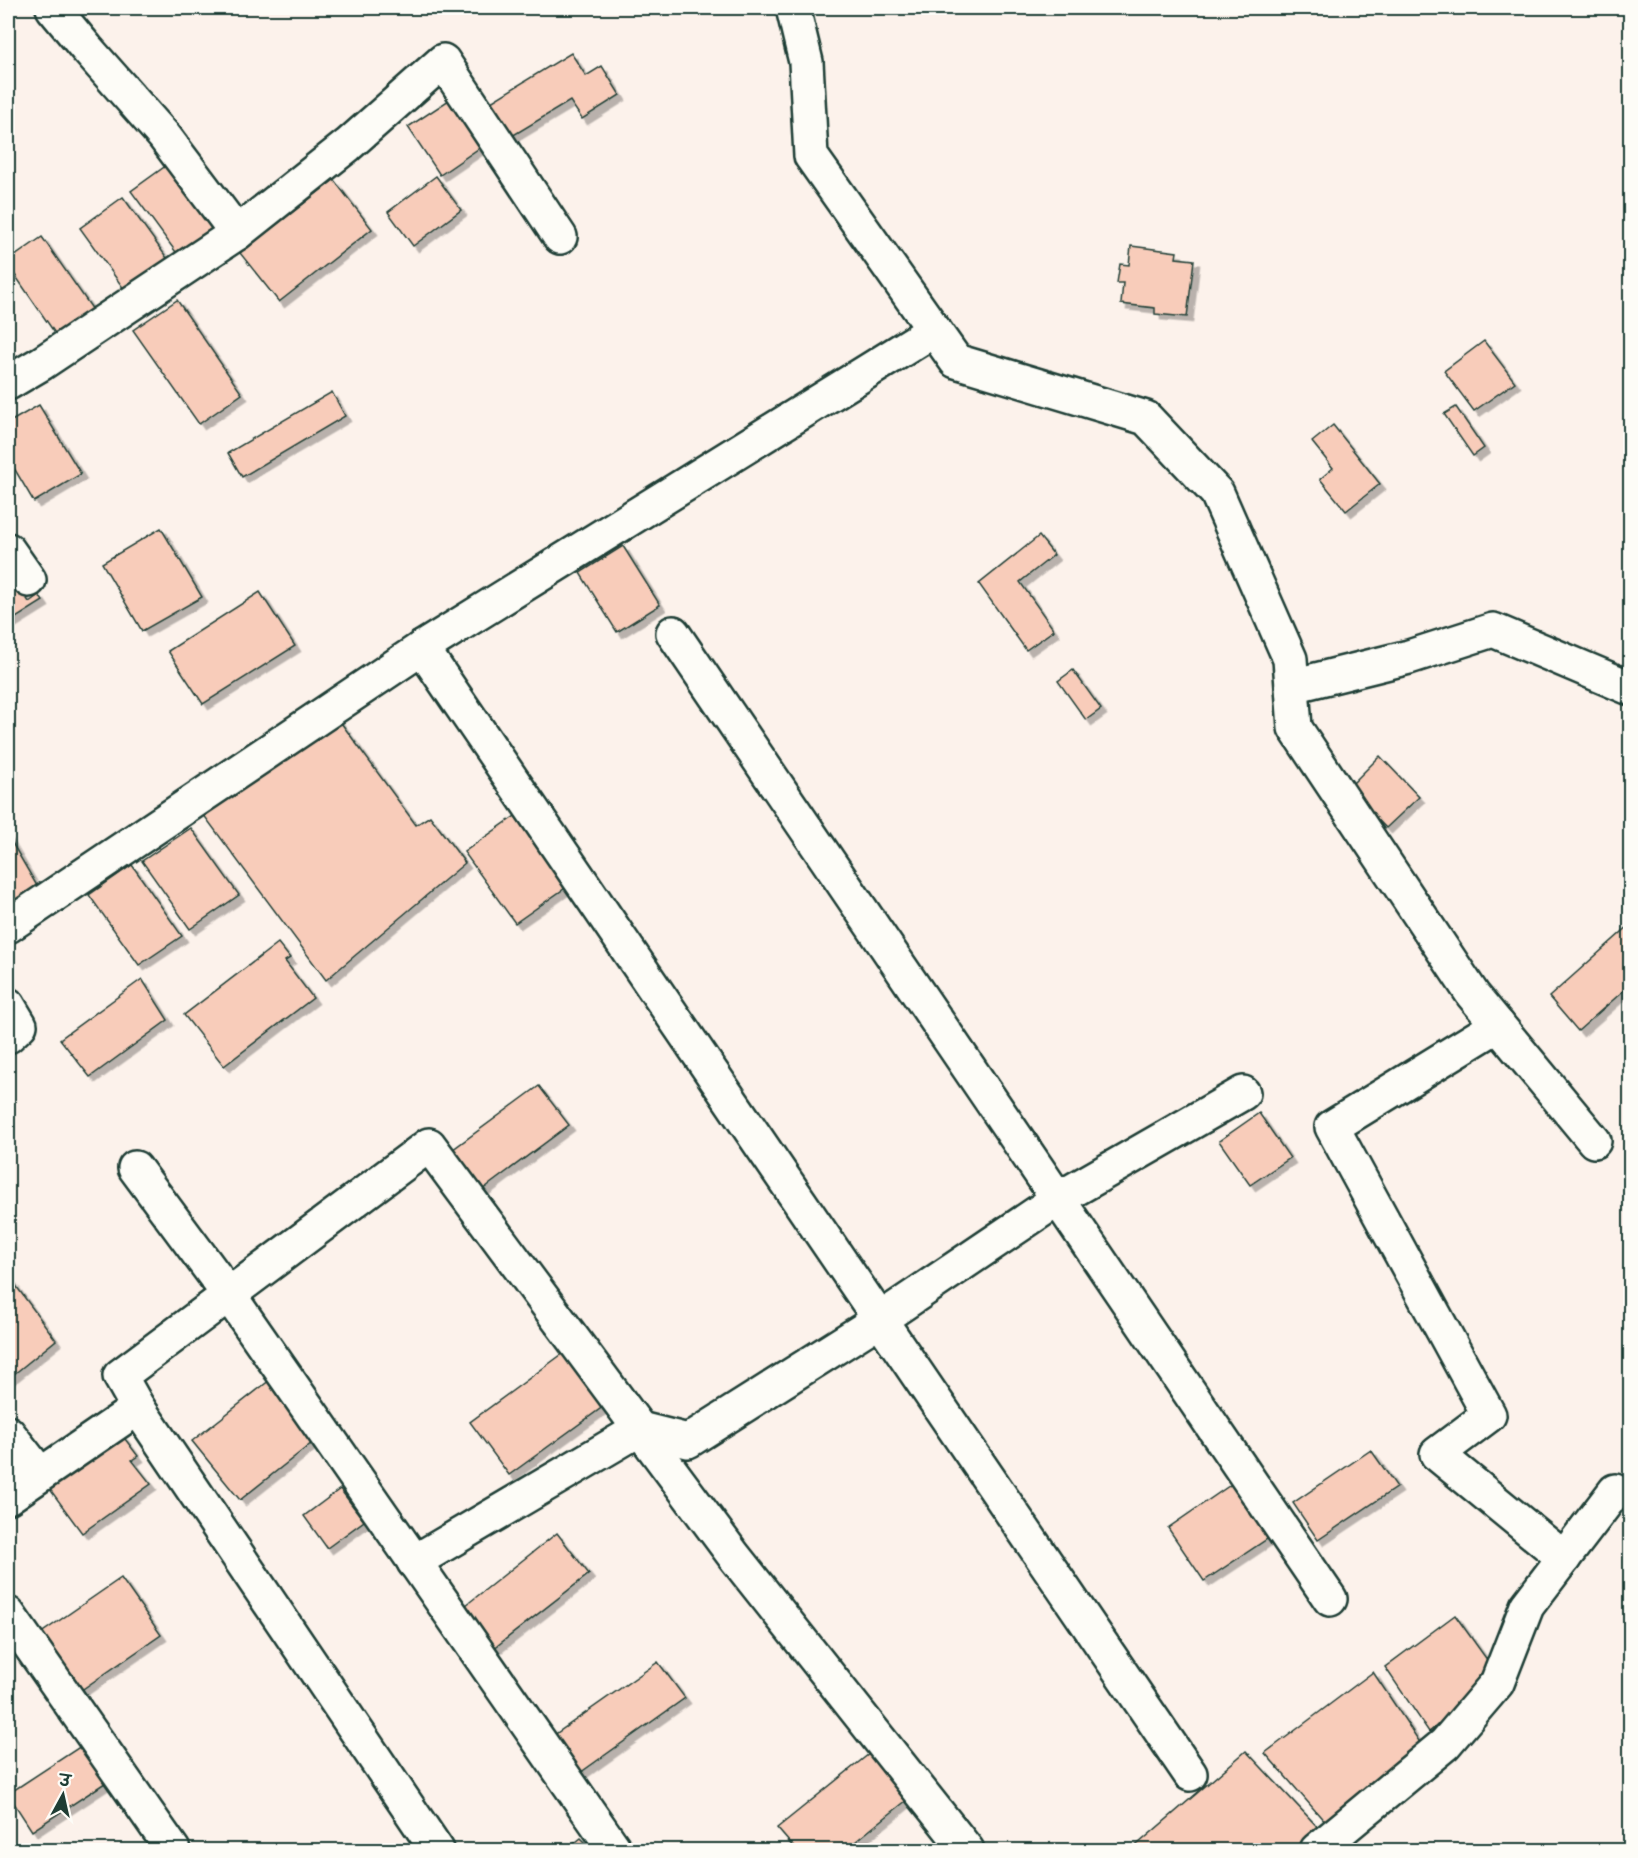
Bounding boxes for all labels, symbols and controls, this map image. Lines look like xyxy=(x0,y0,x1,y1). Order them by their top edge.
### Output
north arrow xyxy=(33,1765,93,1825)
text: उ xyxy=(56,1765,74,1796)

